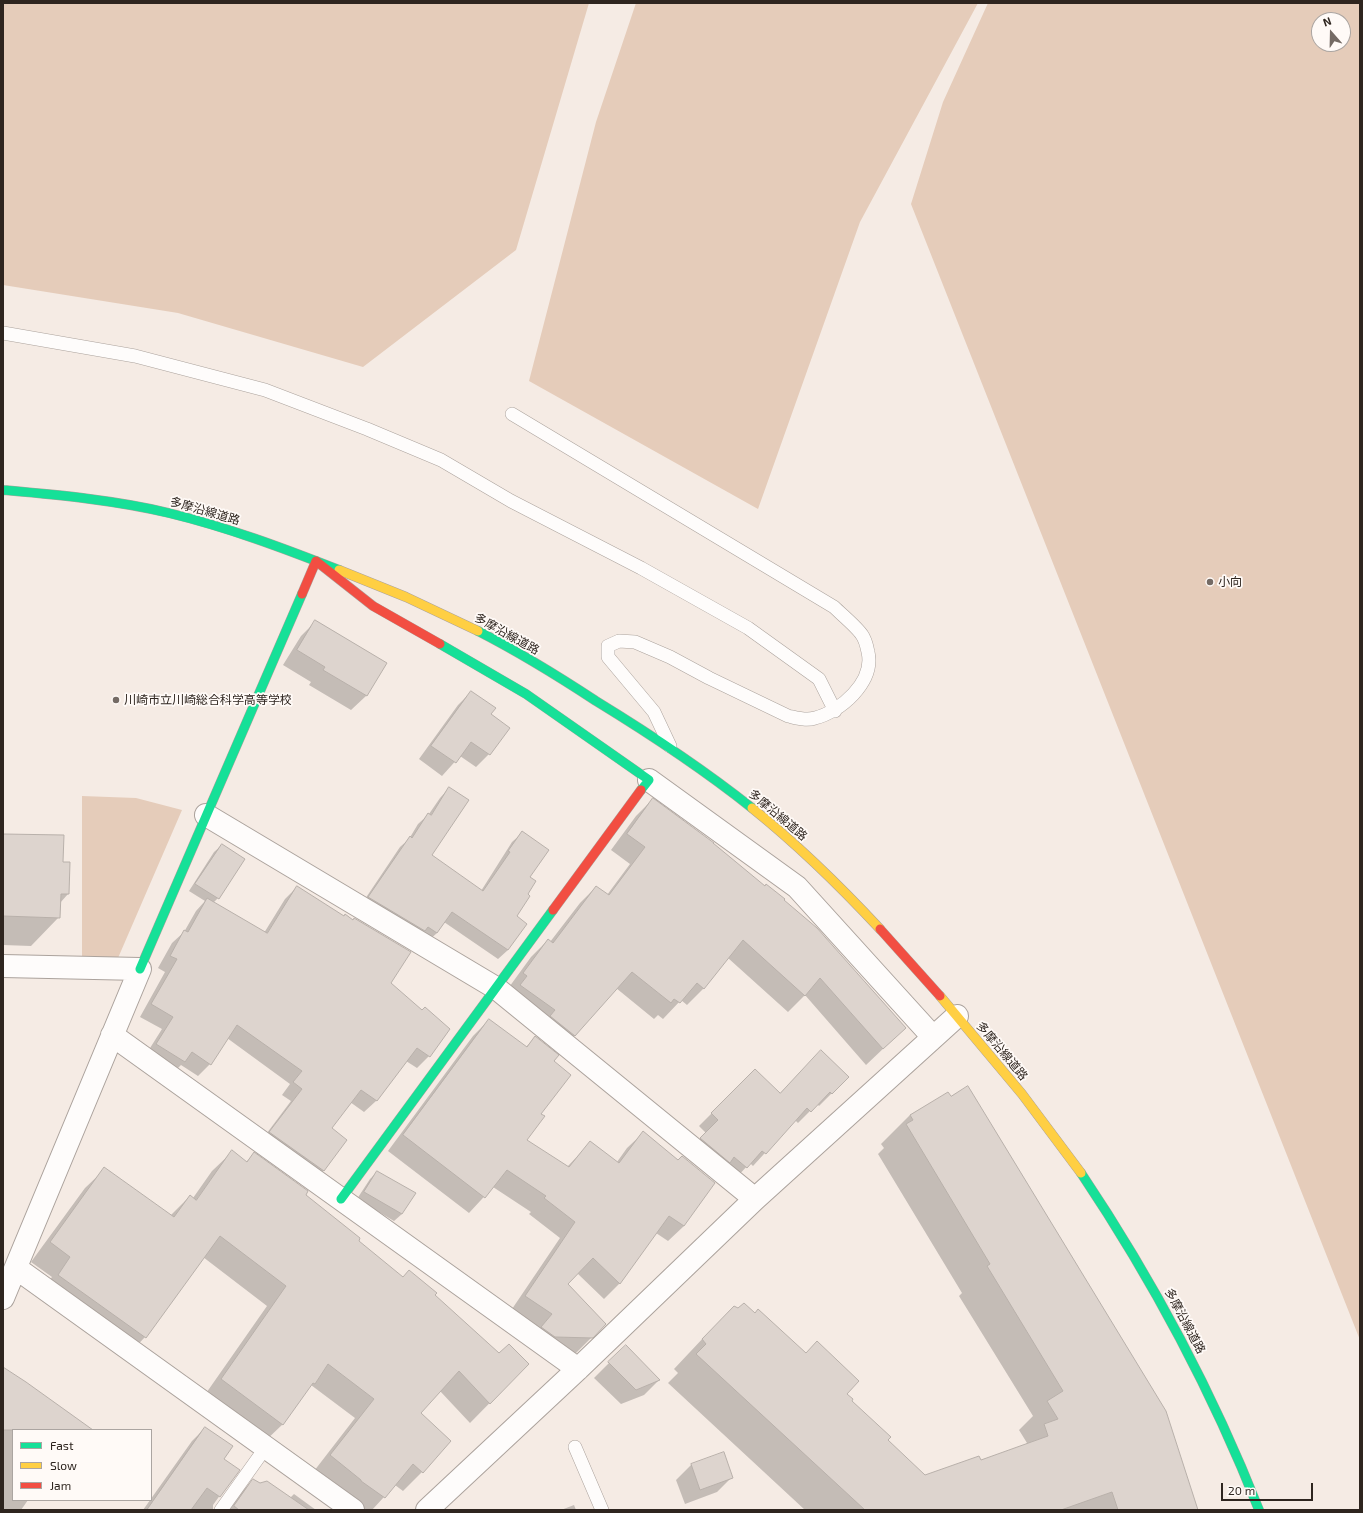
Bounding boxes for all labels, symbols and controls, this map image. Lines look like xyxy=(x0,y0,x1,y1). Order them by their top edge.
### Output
north arrow xyxy=(1311,12,1351,52)
text: N xyxy=(1321,14,1333,29)
street label: 多摩沿線道路 xyxy=(168,494,242,528)
place label: 小向 xyxy=(1218,575,1242,589)
marker: 小向 xyxy=(1205,577,1215,587)
street label: 多摩沿線道路 xyxy=(472,610,542,658)
place label: 川崎市立川崎総合科学高等学校 xyxy=(124,693,292,707)
marker: 川崎市立川崎総合科学高等学校 xyxy=(111,695,121,705)
street label: 多摩沿線道路 xyxy=(746,786,810,844)
street label: 多摩沿線道路 xyxy=(973,1019,1031,1083)
street label: 多摩沿線道路 xyxy=(1162,1286,1208,1356)
legend xyxy=(12,1429,152,1501)
text: Fast xyxy=(50,1438,73,1452)
text: Slow xyxy=(50,1458,77,1472)
scale bar xyxy=(1223,1475,1315,1501)
text: Jam xyxy=(50,1478,71,1492)
text: 20 m xyxy=(1228,1483,1255,1497)

